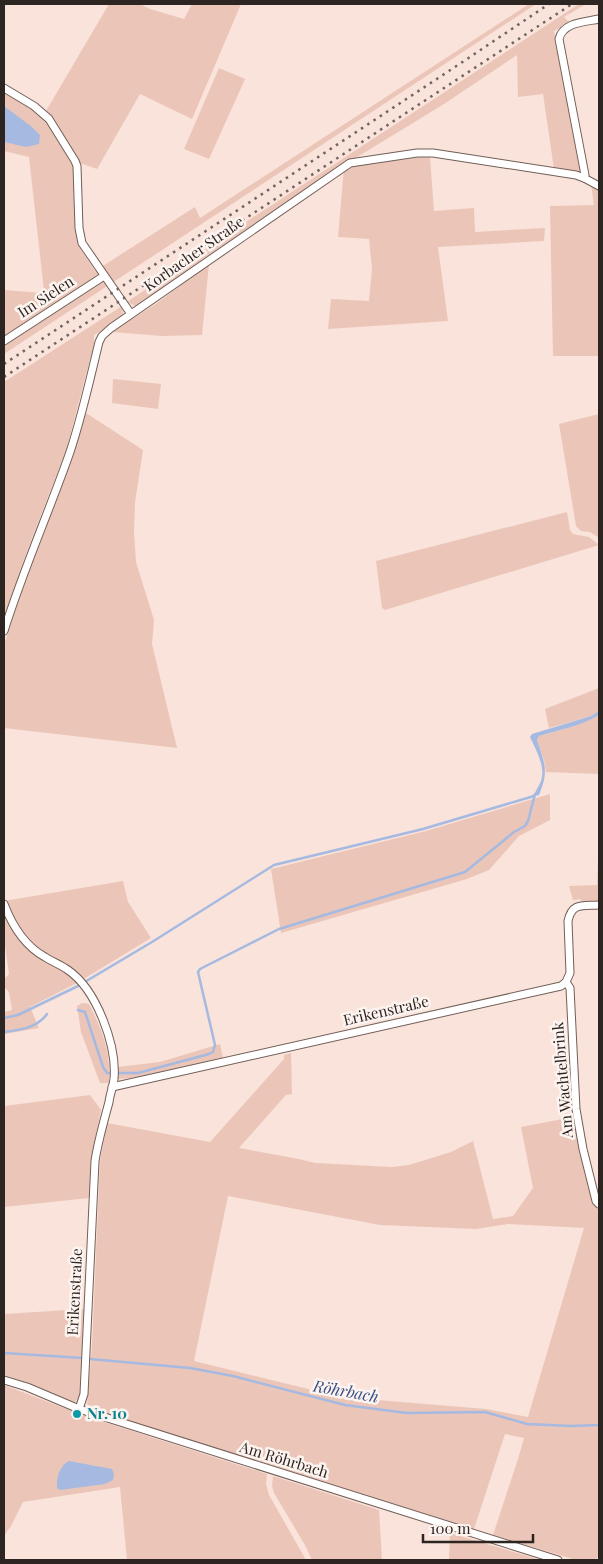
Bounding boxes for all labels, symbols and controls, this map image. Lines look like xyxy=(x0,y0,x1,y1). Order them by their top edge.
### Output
street label: Korbacher Straße xyxy=(139,211,248,295)
street label: Im Sielen xyxy=(14,271,77,322)
street label: Erikenstraße xyxy=(341,990,430,1030)
street label: Am Wachtelbrink xyxy=(547,1021,577,1140)
street label: Erikenstraße xyxy=(62,1248,86,1336)
water label: Röhrbach xyxy=(311,1374,380,1407)
place label: Nr. 10 xyxy=(87,1403,127,1423)
marker: Nr. 10 xyxy=(71,1408,83,1420)
street label: Am Röhrbach xyxy=(237,1436,331,1482)
scale bar xyxy=(423,1512,533,1544)
text: 100 m xyxy=(430,1518,471,1538)

